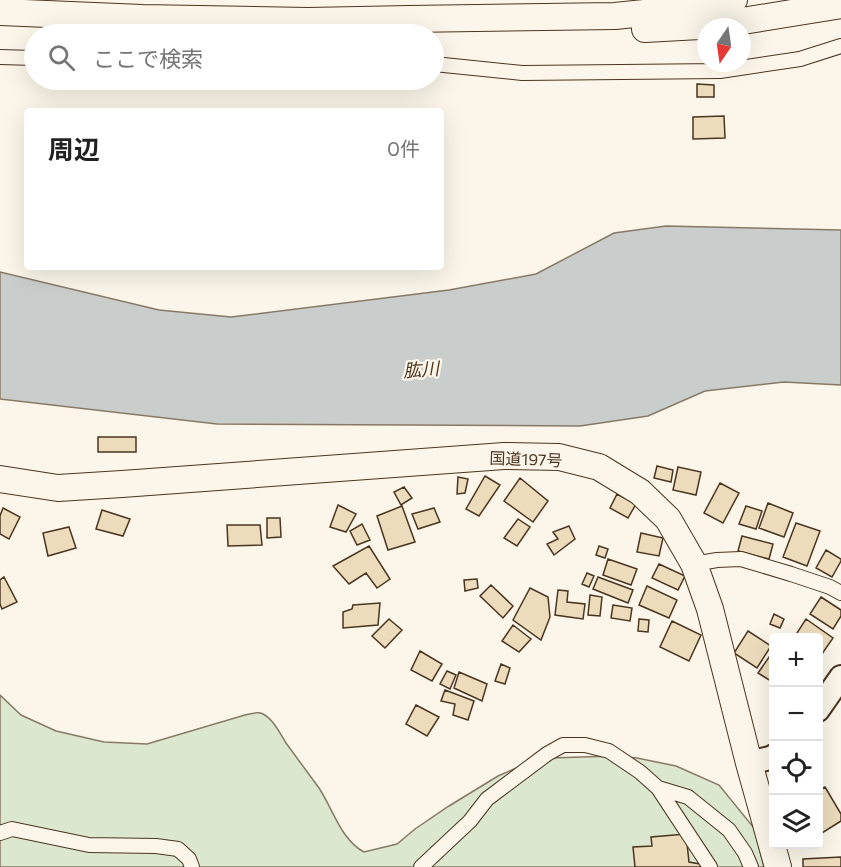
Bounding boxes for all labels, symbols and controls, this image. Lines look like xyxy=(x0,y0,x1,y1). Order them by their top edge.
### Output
north arrow xyxy=(697,18,751,72)
search box xyxy=(24,24,444,90)
icon: search xyxy=(45,41,78,74)
text: ここで検索 xyxy=(93,45,203,72)
text: 周辺 xyxy=(48,133,100,164)
text: 0件 xyxy=(387,136,420,160)
water label: 肱川 xyxy=(402,357,442,381)
street label: 国道197号 xyxy=(489,448,563,469)
map controls xyxy=(769,633,823,849)
button: + xyxy=(769,633,823,687)
button: − xyxy=(769,687,823,741)
button: locate xyxy=(769,741,823,795)
button: layers xyxy=(769,795,823,849)

